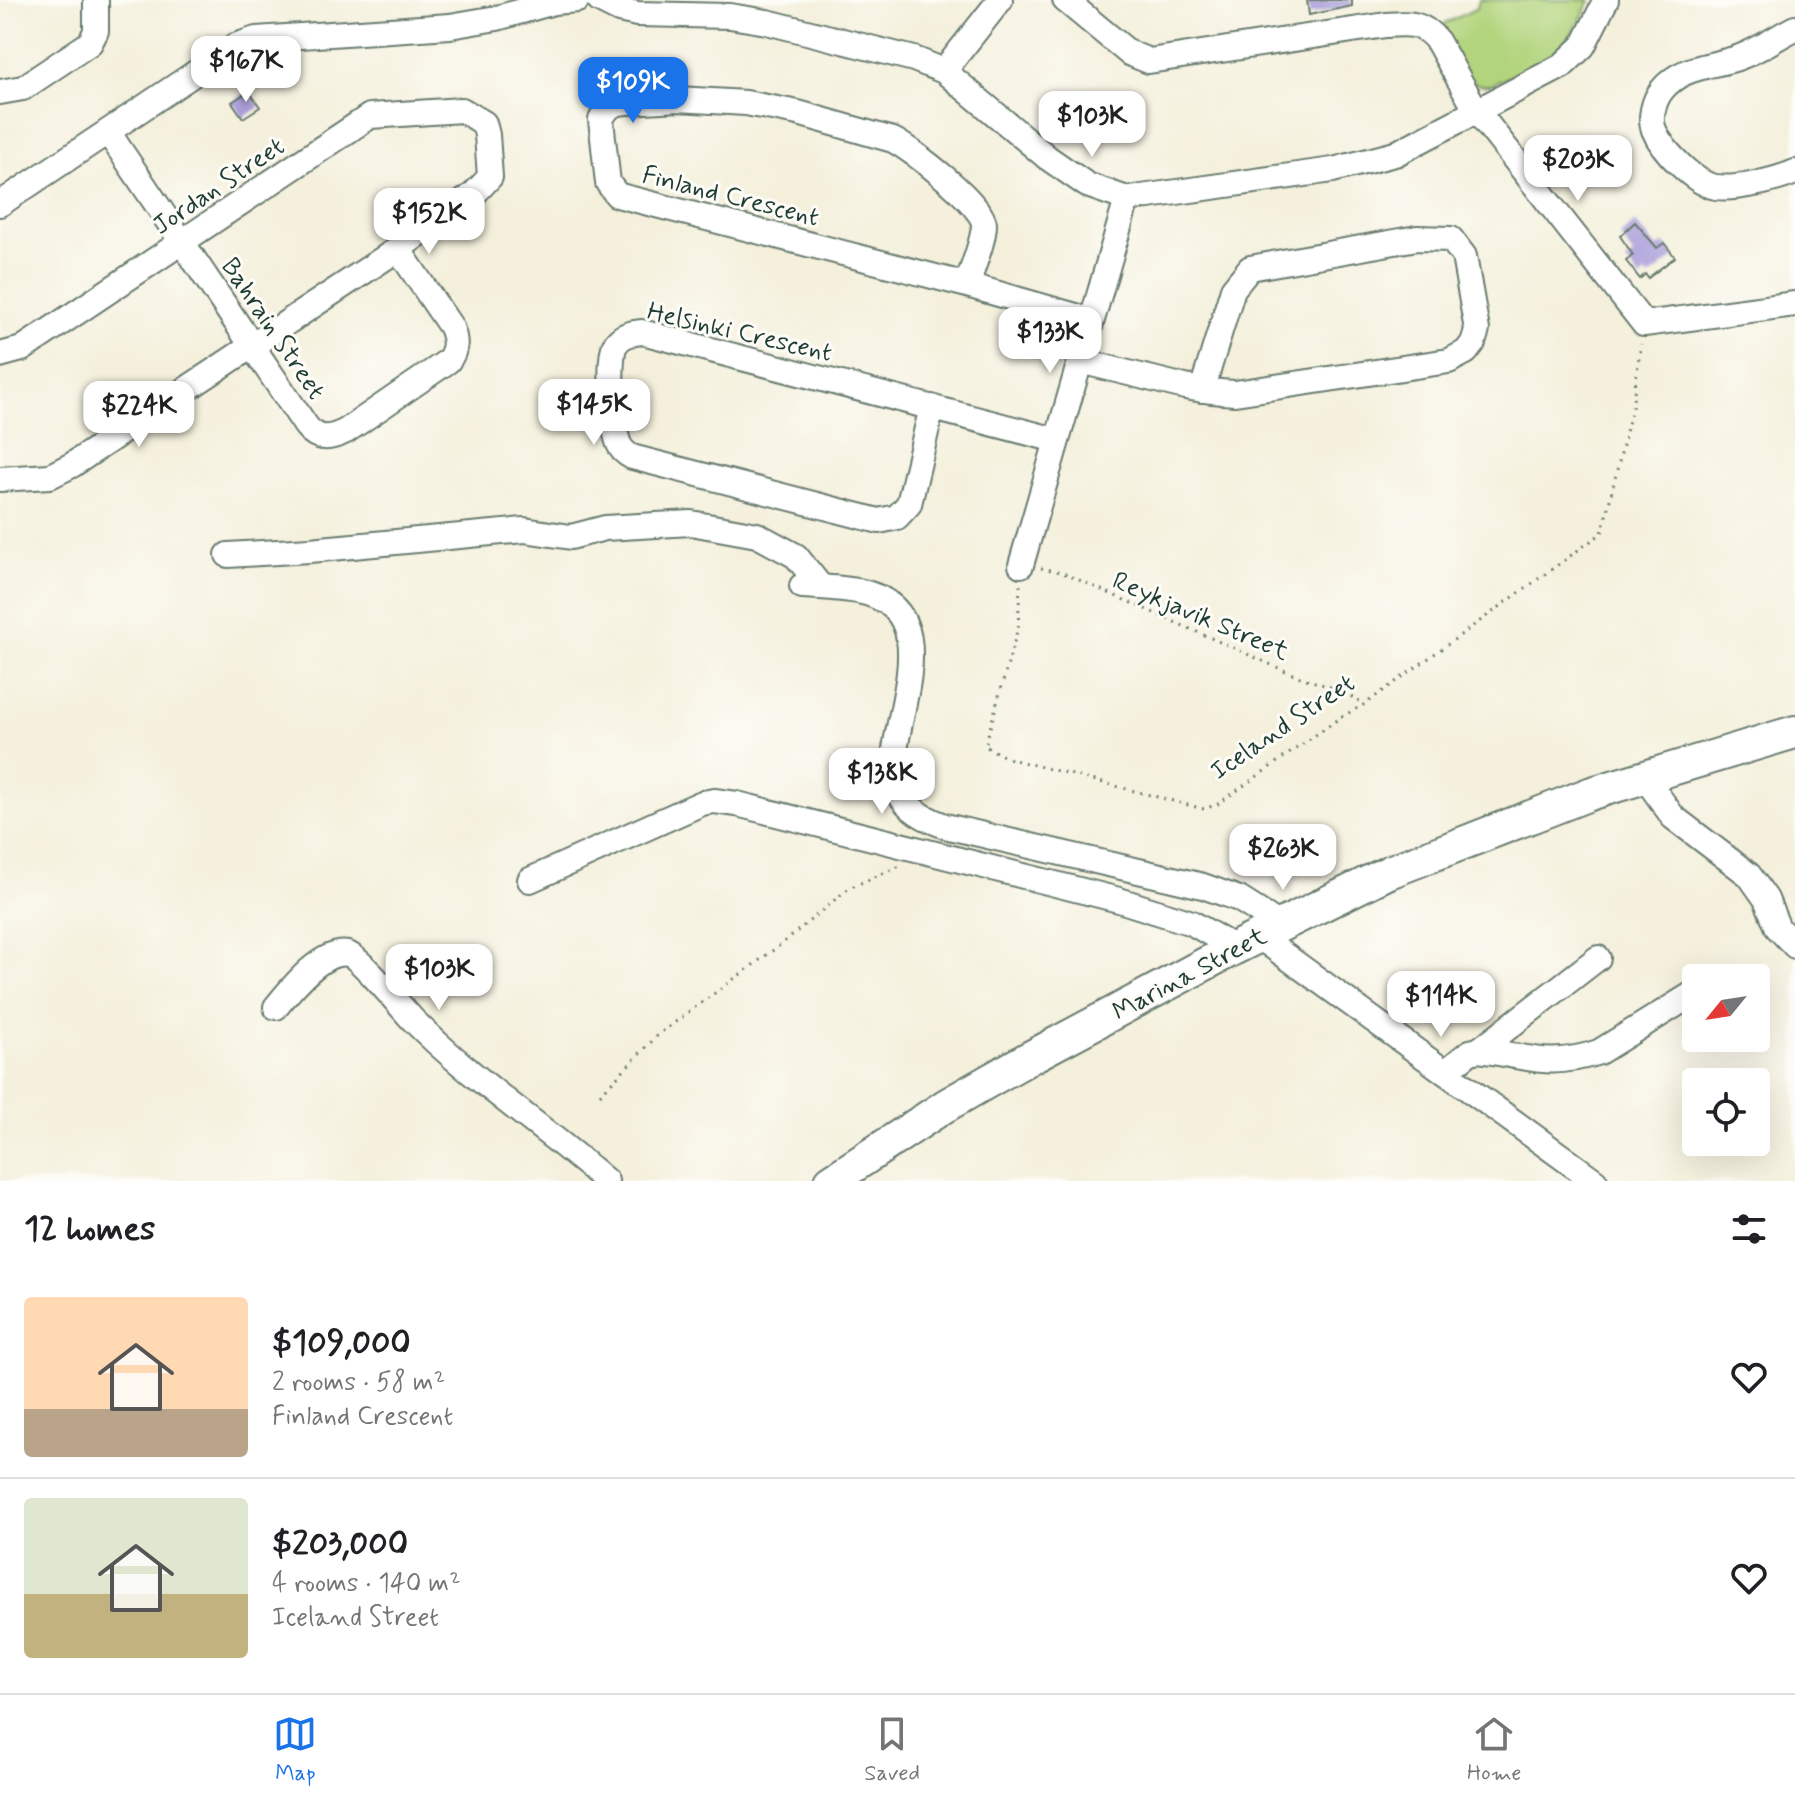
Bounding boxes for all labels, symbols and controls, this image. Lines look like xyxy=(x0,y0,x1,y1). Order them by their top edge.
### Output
pin: $167K xyxy=(190,36,302,104)
text: $167K xyxy=(209,45,283,79)
pin: $109K xyxy=(577,57,689,125)
text: $109K xyxy=(596,66,670,100)
pin: $103K xyxy=(1036,91,1148,159)
text: $103K xyxy=(1057,100,1127,134)
street label: Jordan Street xyxy=(147,130,292,243)
pin: $203K xyxy=(1522,135,1634,203)
text: $203K xyxy=(1542,144,1614,178)
street label: Finland Crescent xyxy=(638,159,823,235)
pin: $152K xyxy=(373,188,485,256)
text: $152K xyxy=(392,197,466,231)
street label: Bahrain Street xyxy=(212,252,332,407)
street label: Helsinki Crescent xyxy=(644,295,835,371)
pin: $133K xyxy=(994,307,1106,375)
text: $133K xyxy=(1017,316,1083,350)
pin: $145K xyxy=(538,379,650,447)
pin: $224K xyxy=(83,381,195,449)
text: $145K xyxy=(556,388,632,422)
text: $224K xyxy=(101,390,177,424)
street label: Reykjavik Street xyxy=(1107,564,1294,669)
street label: Iceland Street xyxy=(1204,667,1362,788)
pin: $138K xyxy=(826,748,938,816)
text: $138K xyxy=(847,757,917,791)
pin: $263K xyxy=(1227,824,1339,892)
text: $263K xyxy=(1247,833,1319,867)
street label: Marina Street xyxy=(1107,920,1273,1030)
pin: $103K xyxy=(383,944,495,1012)
text: $103K xyxy=(404,953,474,987)
north arrow xyxy=(1682,964,1770,1052)
map controls xyxy=(1682,964,1770,1156)
pin: $114K xyxy=(1385,971,1497,1039)
text: $114K xyxy=(1405,980,1477,1014)
button: locate xyxy=(1682,1068,1770,1156)
text: 12 homes xyxy=(24,1207,155,1252)
icon: filters xyxy=(1727,1207,1771,1251)
text: $109,000 xyxy=(272,1321,411,1366)
icon: home xyxy=(88,1329,184,1425)
icon: heart xyxy=(1727,1355,1771,1399)
text: 2 rooms · 58 m² xyxy=(272,1366,445,1400)
text: Finland Crescent xyxy=(272,1400,453,1434)
text: $203,000 xyxy=(272,1522,408,1567)
icon: home xyxy=(88,1530,184,1626)
icon: heart xyxy=(1727,1556,1771,1600)
text: 4 rooms · 140 m² xyxy=(272,1567,461,1601)
text: Iceland Street xyxy=(272,1601,439,1635)
tab: Map xyxy=(273,1712,317,1788)
tab: Saved xyxy=(864,1712,920,1788)
tab: Home xyxy=(1467,1712,1522,1788)

